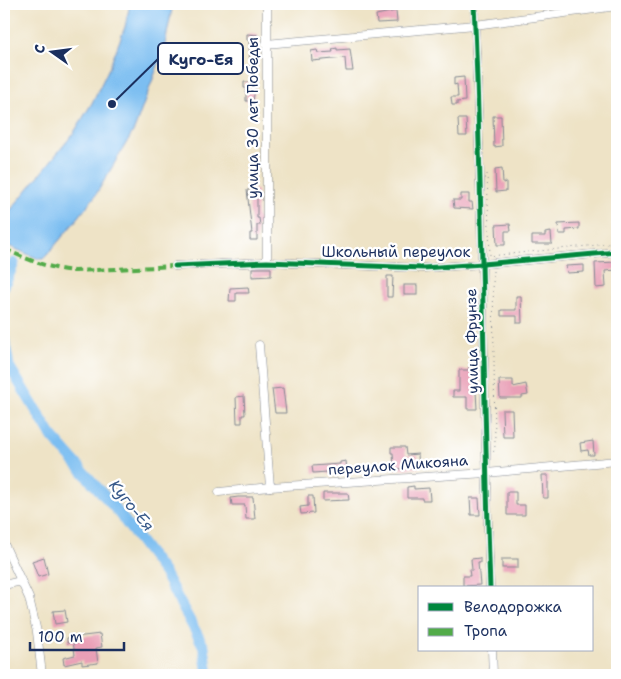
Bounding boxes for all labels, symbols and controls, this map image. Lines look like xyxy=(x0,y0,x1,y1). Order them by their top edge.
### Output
north arrow xyxy=(28,28,78,78)
street label: улица 30 лет Победы xyxy=(243,37,263,199)
text: С xyxy=(30,43,49,55)
callout: Куго-Ея xyxy=(158,43,243,74)
text: Куго-Ея xyxy=(168,49,234,70)
street label: Школьный переулок xyxy=(321,242,471,262)
street label: улица Фрунзе xyxy=(461,288,483,394)
street label: переулок Микояна xyxy=(327,450,469,480)
water label: Куго-Ея xyxy=(104,475,159,536)
legend xyxy=(418,586,594,652)
text: Велодорожка xyxy=(464,597,563,617)
scale bar xyxy=(30,619,124,651)
text: Тропа xyxy=(464,621,508,641)
text: 100 m xyxy=(38,627,83,647)

